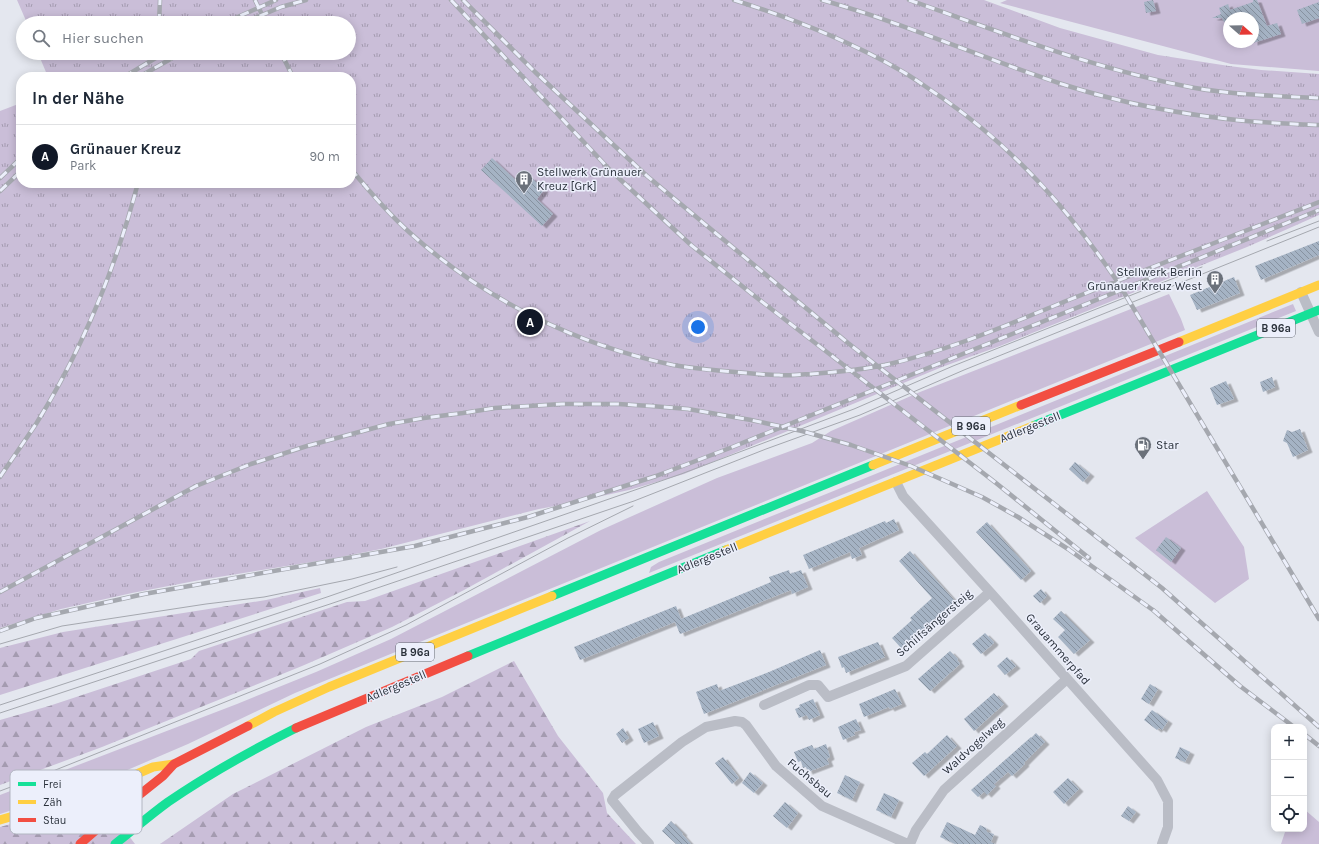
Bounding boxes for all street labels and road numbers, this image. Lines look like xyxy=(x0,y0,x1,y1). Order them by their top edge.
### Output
road number: B 96a xyxy=(1257,319,1295,337)
street label: Adlergestell xyxy=(998,408,1062,446)
road number: B 96a xyxy=(952,417,990,435)
street label: Adlergestell xyxy=(675,539,739,577)
street label: Schilfsängersteig xyxy=(893,586,975,660)
street label: Grauammerpfad xyxy=(1023,610,1093,688)
road number: B 96a xyxy=(396,643,434,661)
street label: Adlergestell xyxy=(364,667,428,705)
street label: Waldvogelweg xyxy=(939,715,1007,777)
street label: Fuchsbau xyxy=(785,755,835,801)

